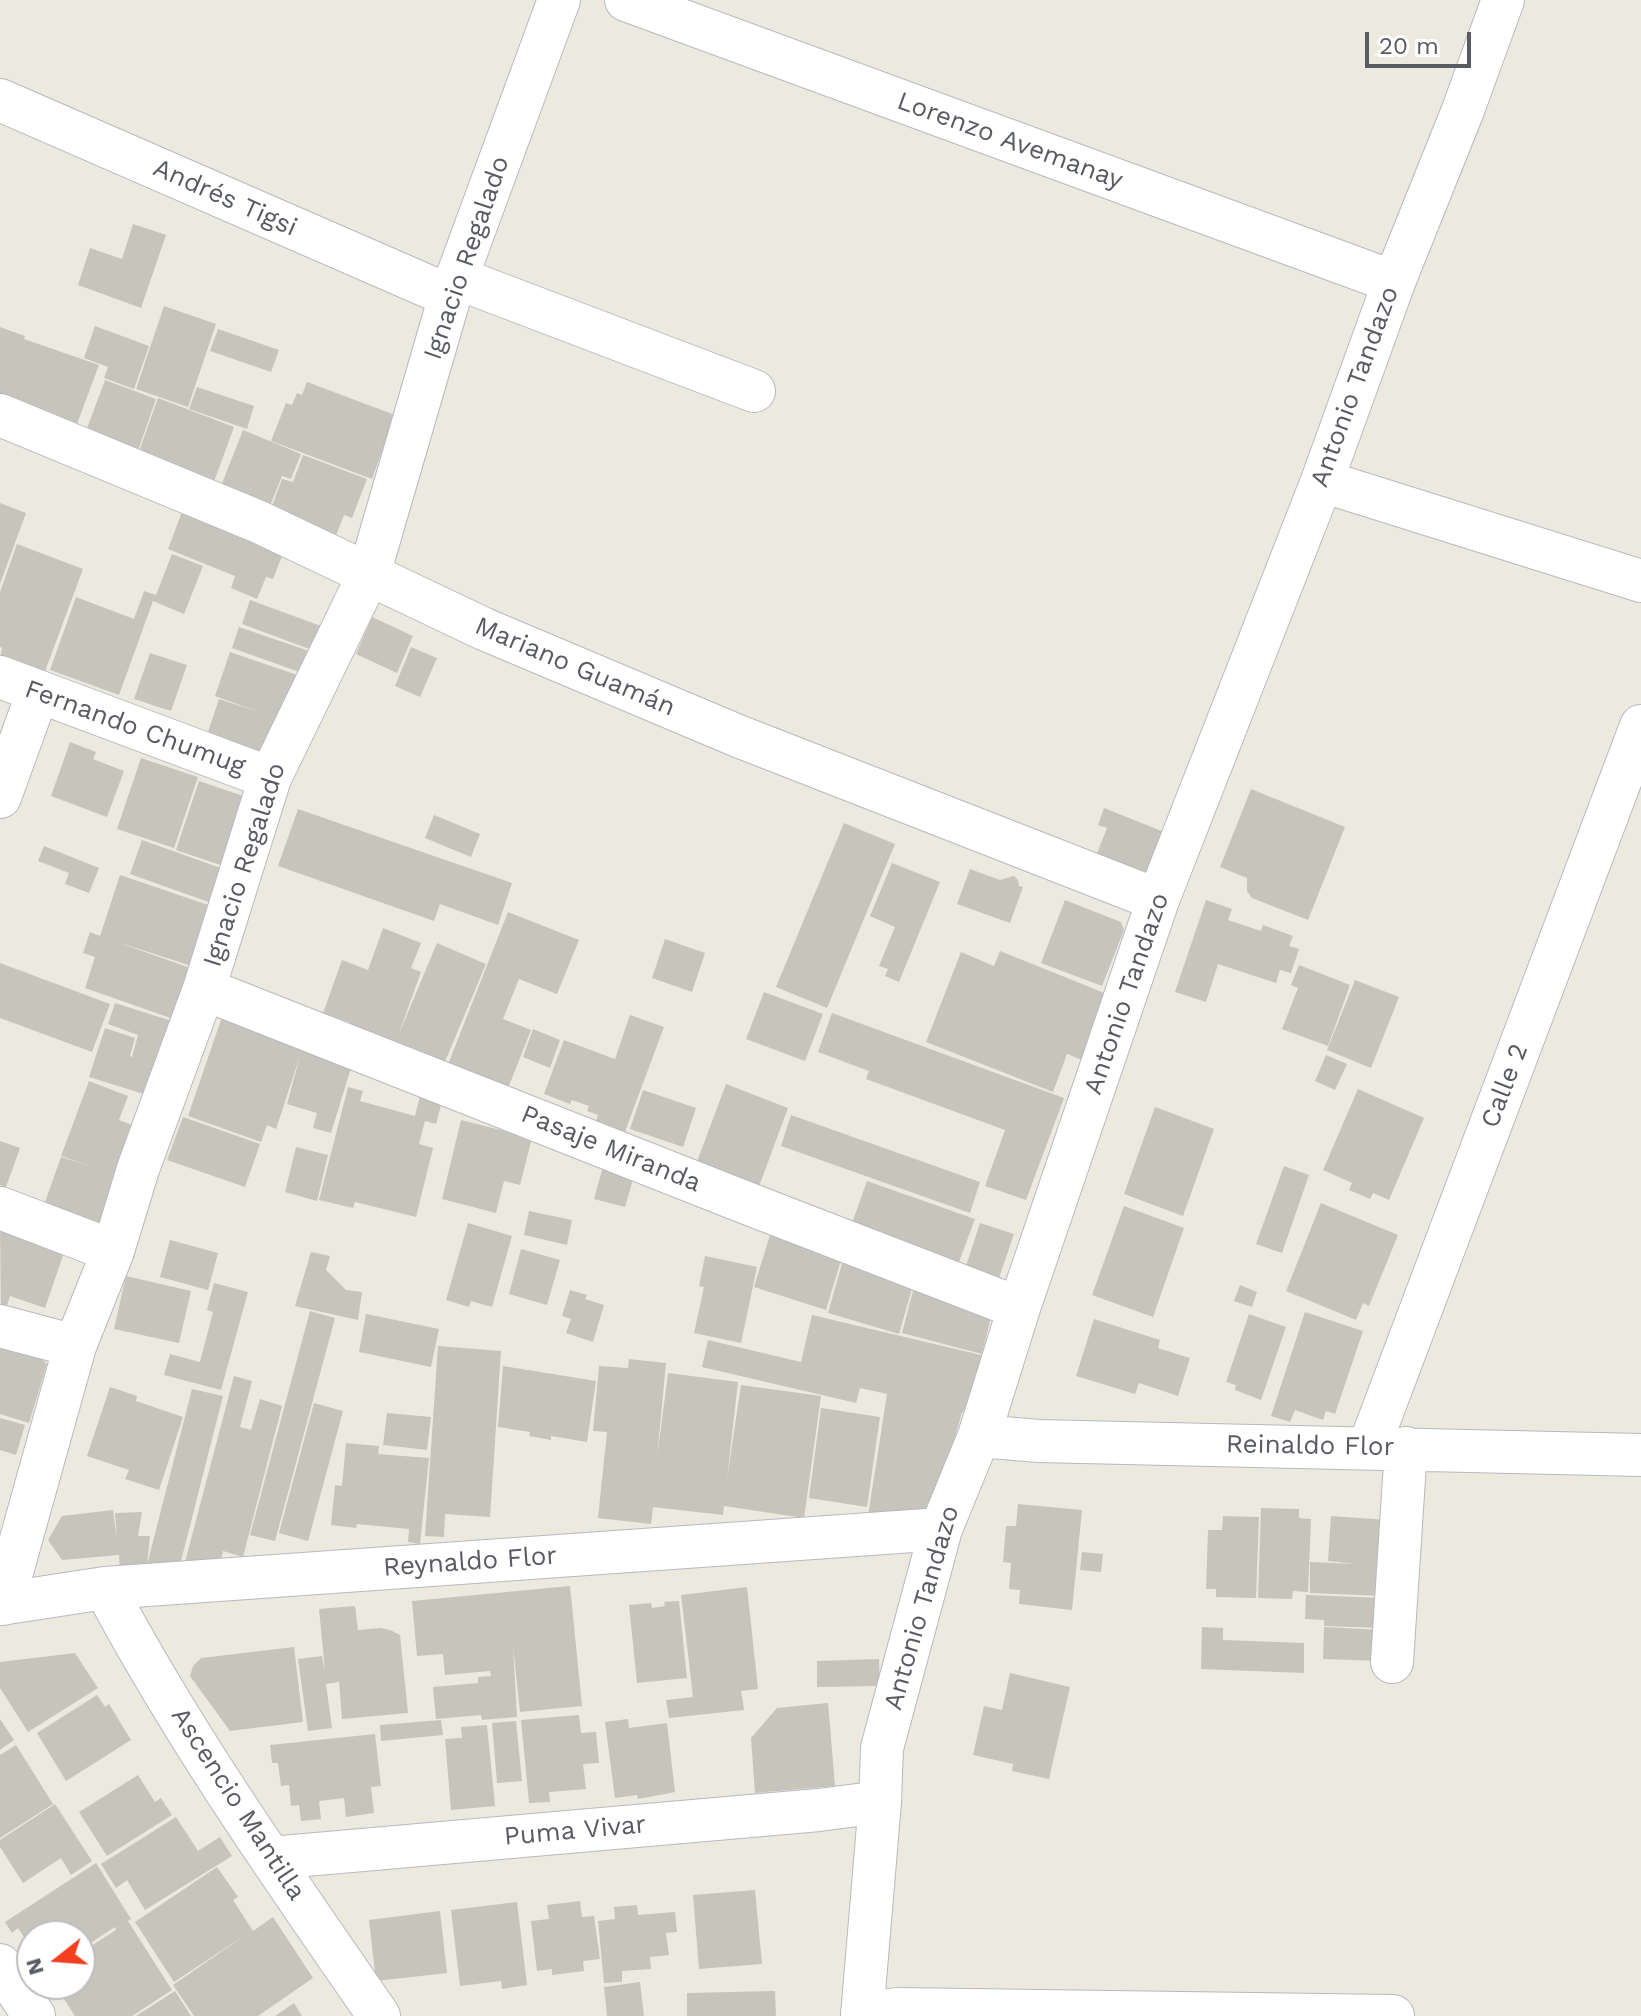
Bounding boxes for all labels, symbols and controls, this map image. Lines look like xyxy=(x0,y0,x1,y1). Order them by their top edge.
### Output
scale bar xyxy=(1369,16,1475,66)
text: 20 m xyxy=(1379,32,1439,60)
street label: Lorenzo Avemanay xyxy=(893,86,1127,196)
street label: Andrés Tigsi xyxy=(148,152,302,244)
street label: Ignacio Regalado xyxy=(418,152,516,364)
street label: Antonio Tandazo xyxy=(1304,282,1406,492)
street label: Mariano Guamán xyxy=(470,611,680,723)
street label: Fernando Chumug xyxy=(21,674,249,782)
street label: Ignacio Regalado xyxy=(197,759,293,971)
street label: Antonio Tandazo xyxy=(1078,889,1176,1099)
street label: Calle 2 xyxy=(1475,1040,1535,1132)
street label: Pasaje Miranda xyxy=(517,1099,705,1199)
street label: Reinaldo Flor xyxy=(1226,1429,1394,1463)
street label: Antonio Tandazo xyxy=(878,1502,966,1714)
street label: Reynaldo Flor xyxy=(382,1540,558,1584)
street label: Ascencio Mantilla xyxy=(164,1702,312,1906)
street label: Puma Vivar xyxy=(503,1809,647,1853)
north arrow xyxy=(16,1920,96,2000)
text: N xyxy=(20,1955,49,1978)

